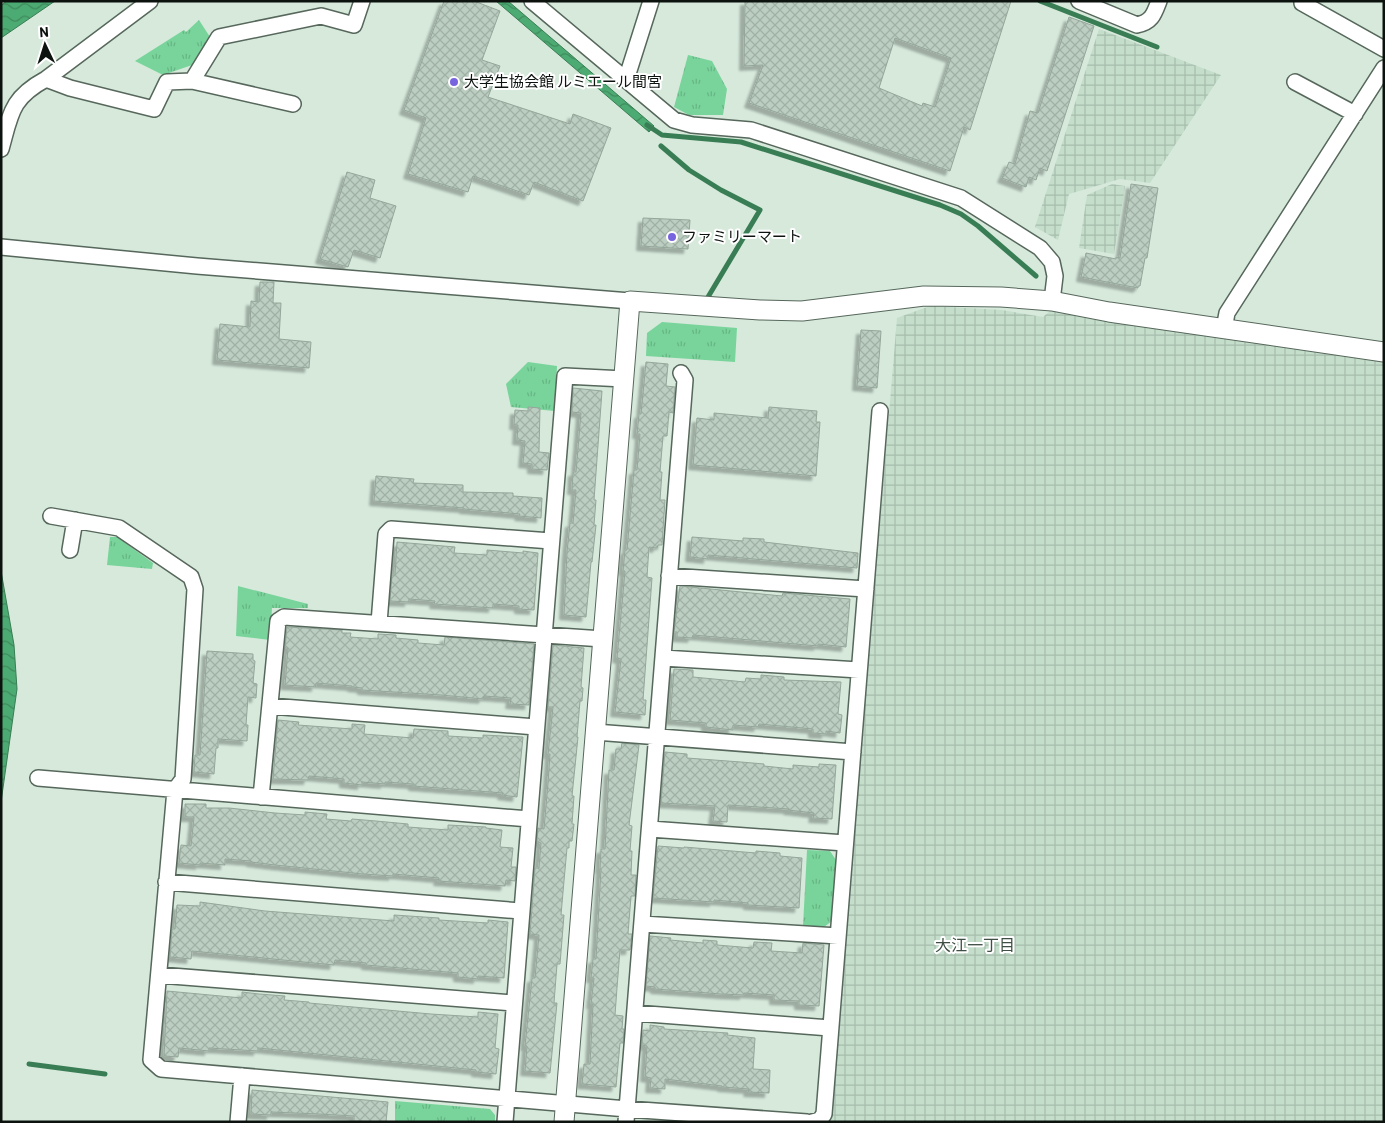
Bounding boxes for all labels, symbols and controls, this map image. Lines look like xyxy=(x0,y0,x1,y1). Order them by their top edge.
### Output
north arrow xyxy=(20,20,70,70)
text: N xyxy=(39,23,49,40)
place label: 大学生協会館 ルミエール間宮 xyxy=(464,72,662,90)
marker: 大学生協会館 ルミエール間宮 xyxy=(448,76,460,88)
place label: ファミリーマート xyxy=(682,227,802,245)
marker: ファミリーマート xyxy=(666,231,678,243)
district label: 大江一丁目 xyxy=(935,935,1015,954)

